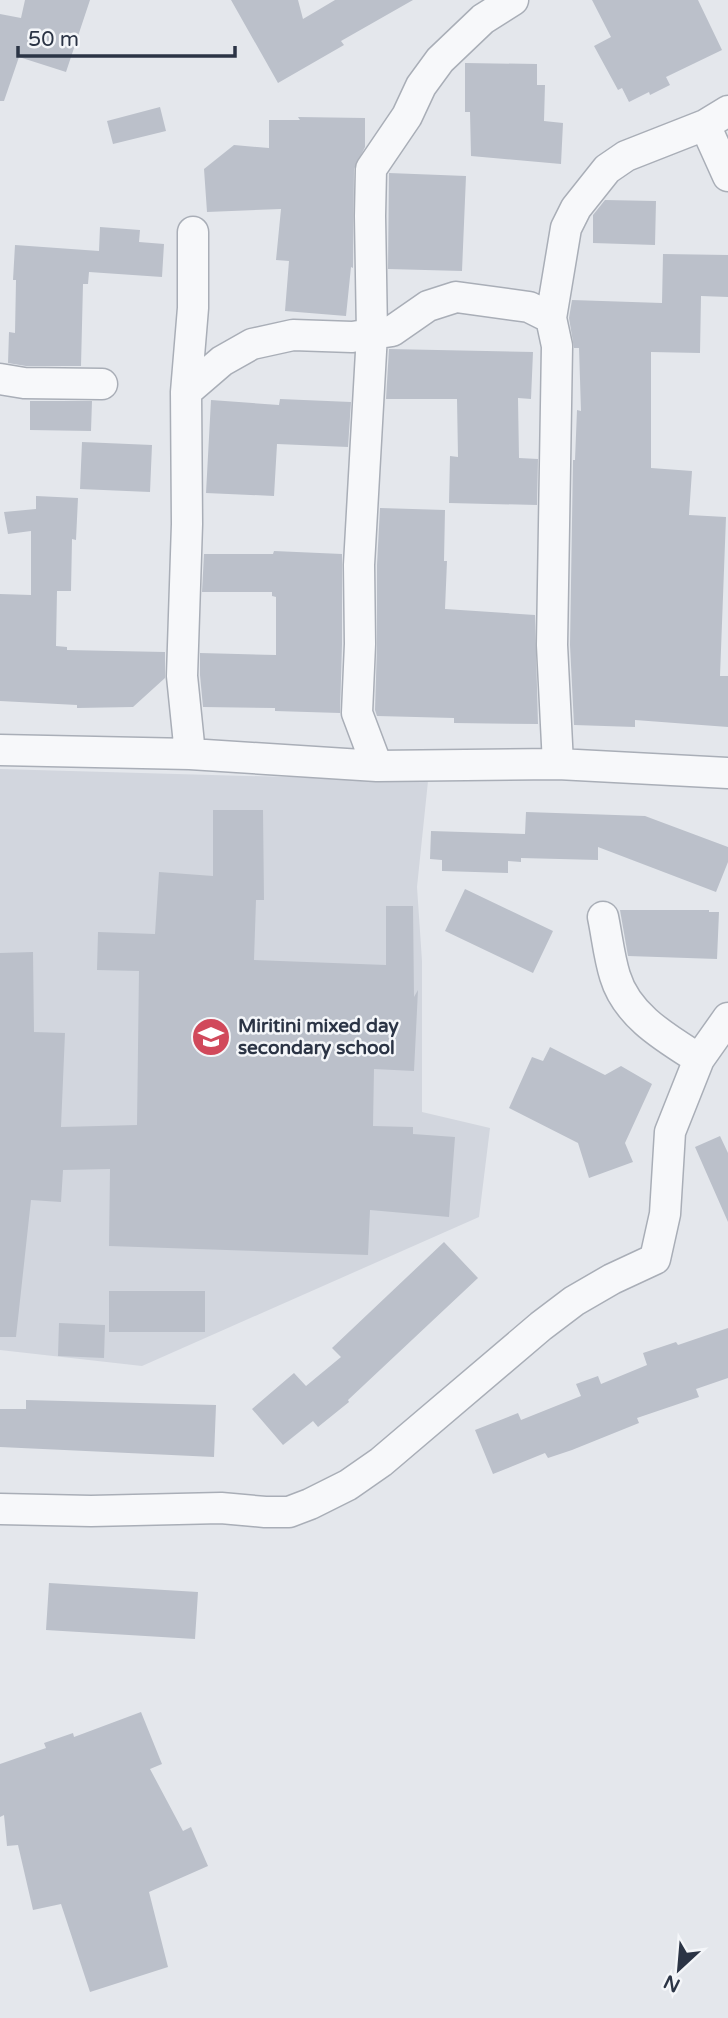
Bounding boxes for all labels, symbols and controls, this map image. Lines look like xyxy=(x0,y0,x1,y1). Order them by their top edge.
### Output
scale bar xyxy=(18,14,234,58)
text: 50 m xyxy=(28,27,79,52)
place label: Miritini mixed day secondary school xyxy=(238,1015,400,1060)
school or university icon: Miritini mixed day secondary school xyxy=(190,1016,232,1058)
north arrow xyxy=(644,1934,714,2004)
text: N xyxy=(660,1970,684,1997)

